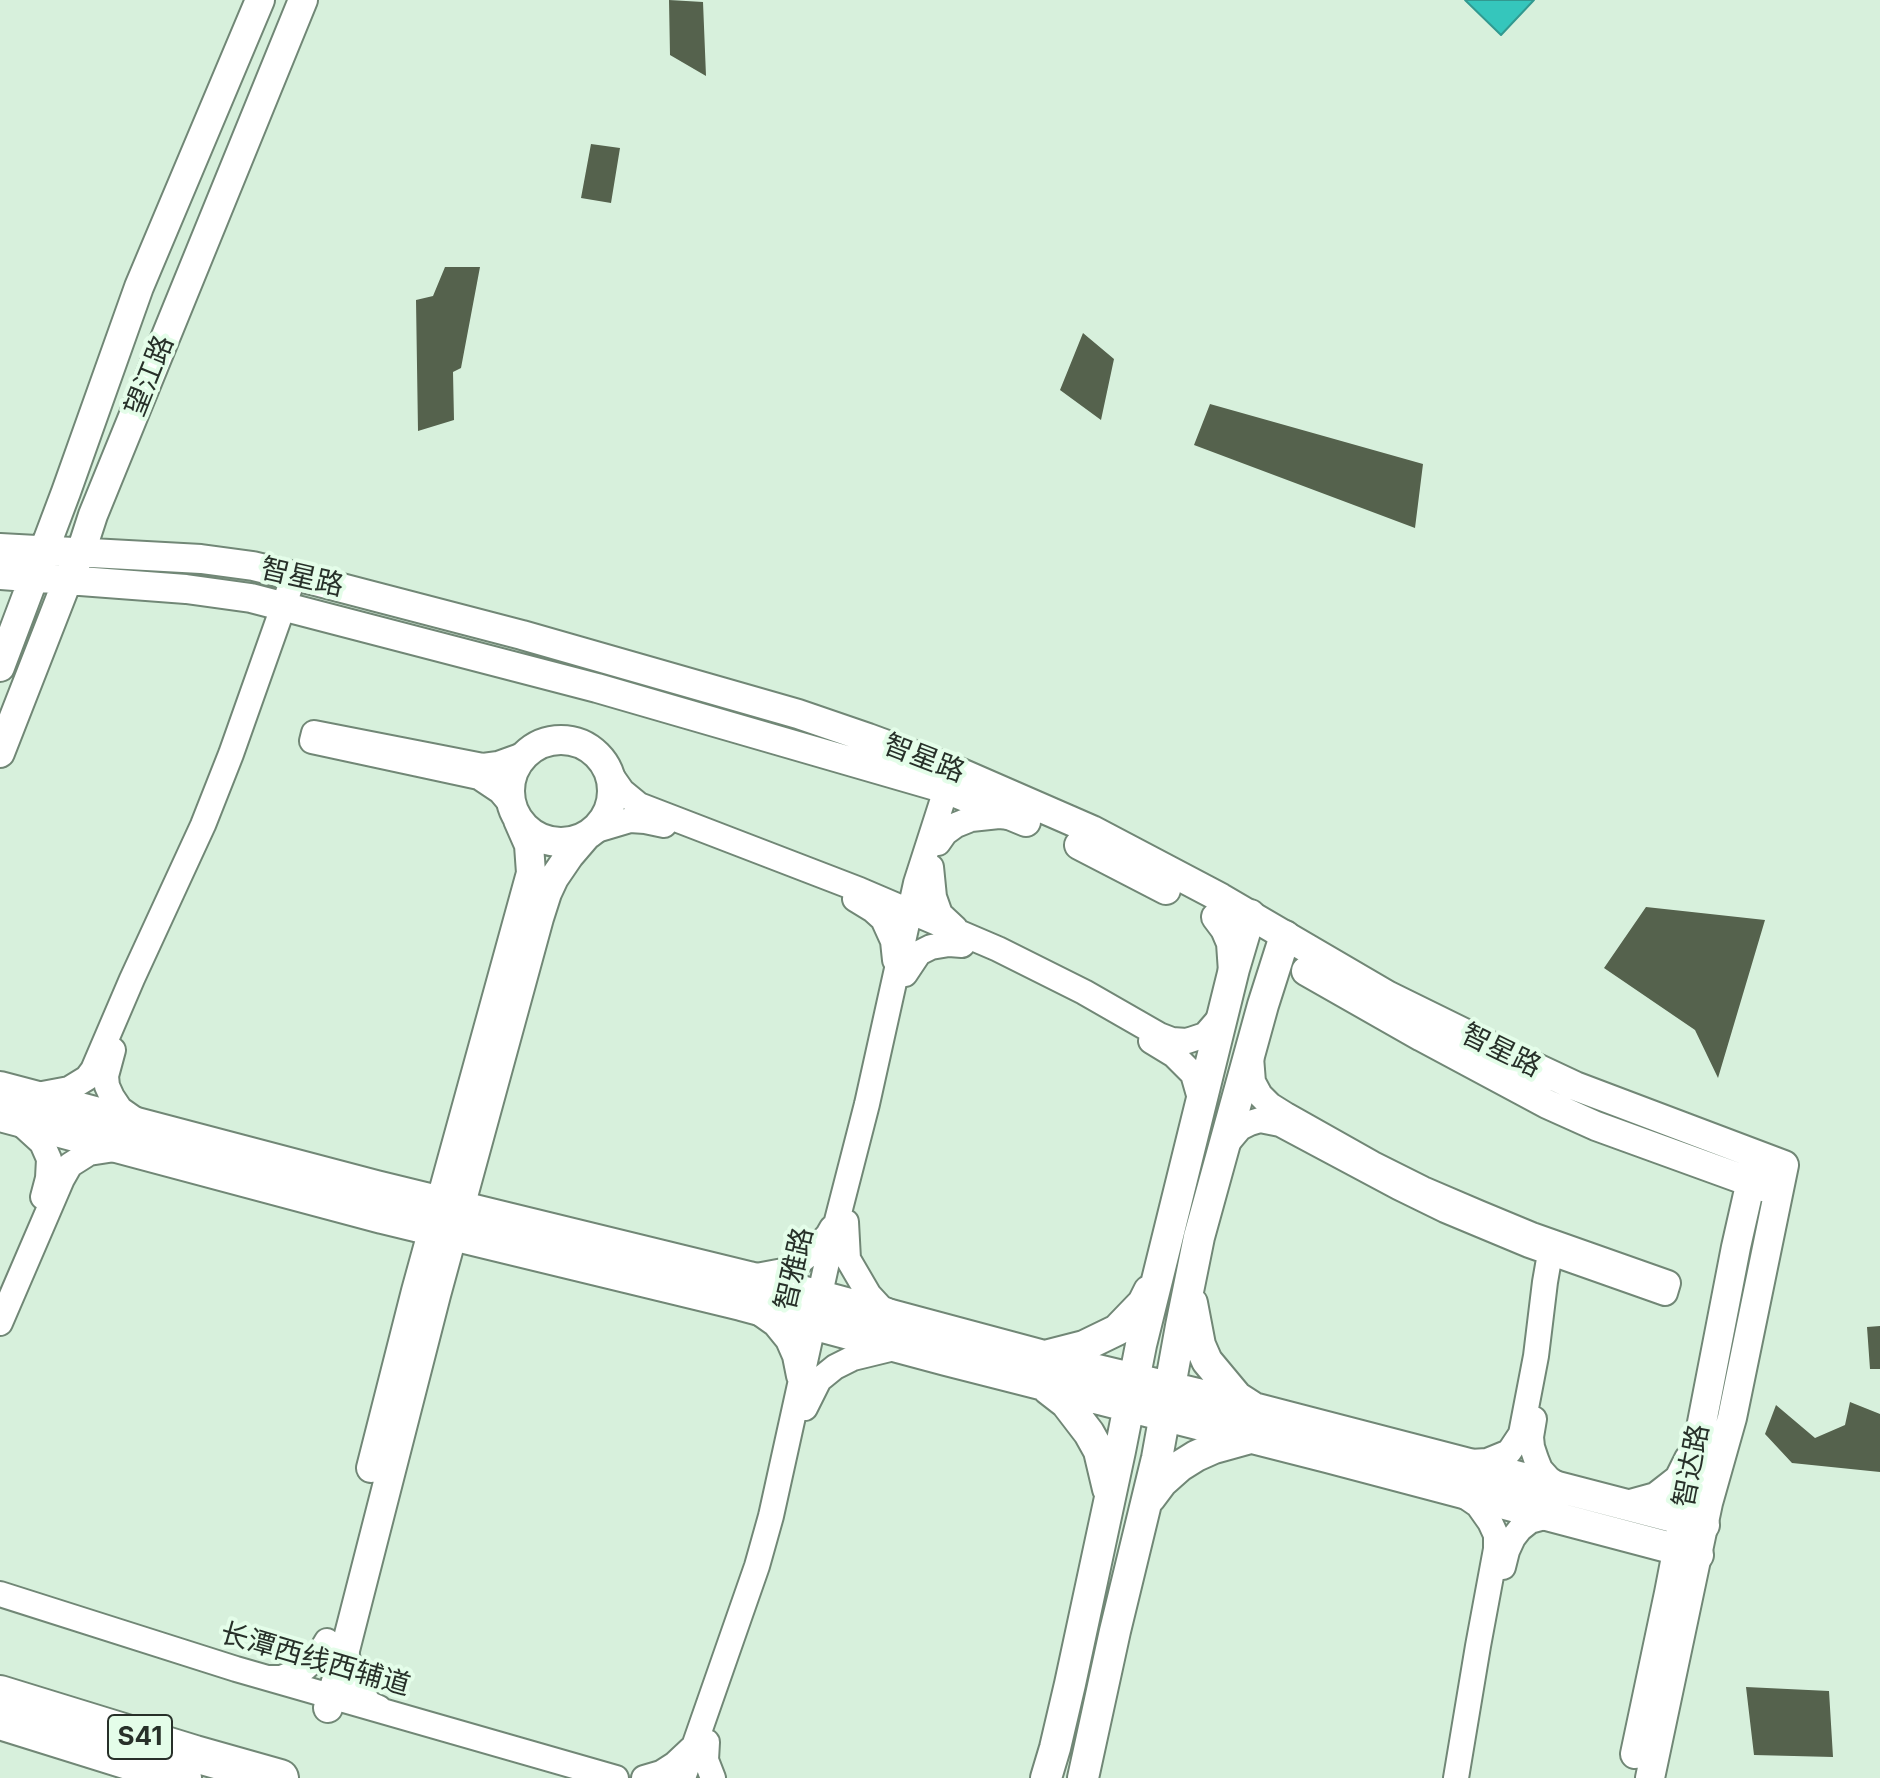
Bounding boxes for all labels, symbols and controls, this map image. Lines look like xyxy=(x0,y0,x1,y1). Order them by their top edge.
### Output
street label: 望江路 xyxy=(119,331,181,421)
street label: 智星路 xyxy=(257,552,347,604)
street label: 智星路 xyxy=(879,728,969,790)
street label: 智星路 xyxy=(1456,1017,1546,1085)
street label: 智雅路 xyxy=(769,1224,821,1314)
street label: 智达路 xyxy=(1667,1422,1717,1510)
street label: 长潭西线西辅道 xyxy=(216,1617,414,1703)
road number: S41 xyxy=(108,1715,172,1759)

